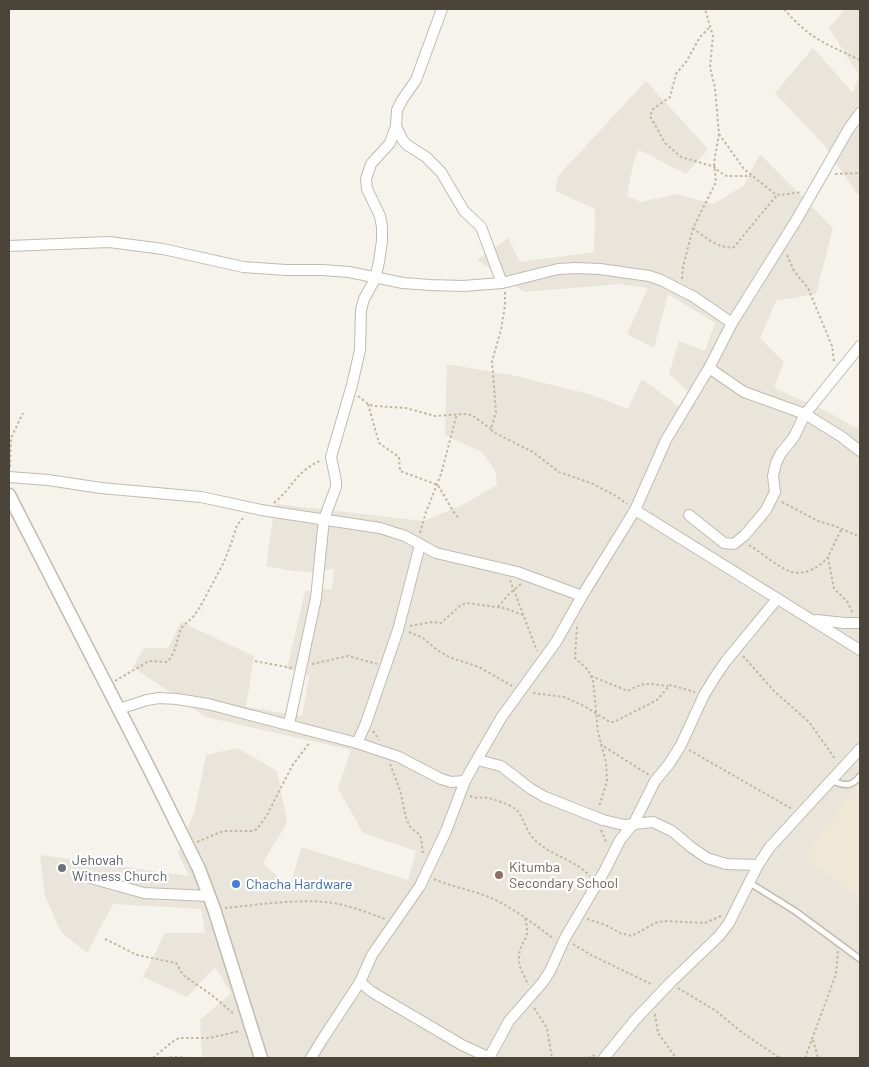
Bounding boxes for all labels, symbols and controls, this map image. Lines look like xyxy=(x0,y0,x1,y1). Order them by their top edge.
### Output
place label: Jehovah Witness Church xyxy=(72,851,167,884)
place label: Kitumba Secondary School xyxy=(509,858,618,891)
marker: Jehovah Witness Church xyxy=(56,862,68,874)
marker: Kitumba Secondary School xyxy=(493,869,505,881)
place label: Chacha Hardware xyxy=(246,875,353,892)
marker: Chacha Hardware xyxy=(230,878,242,890)

